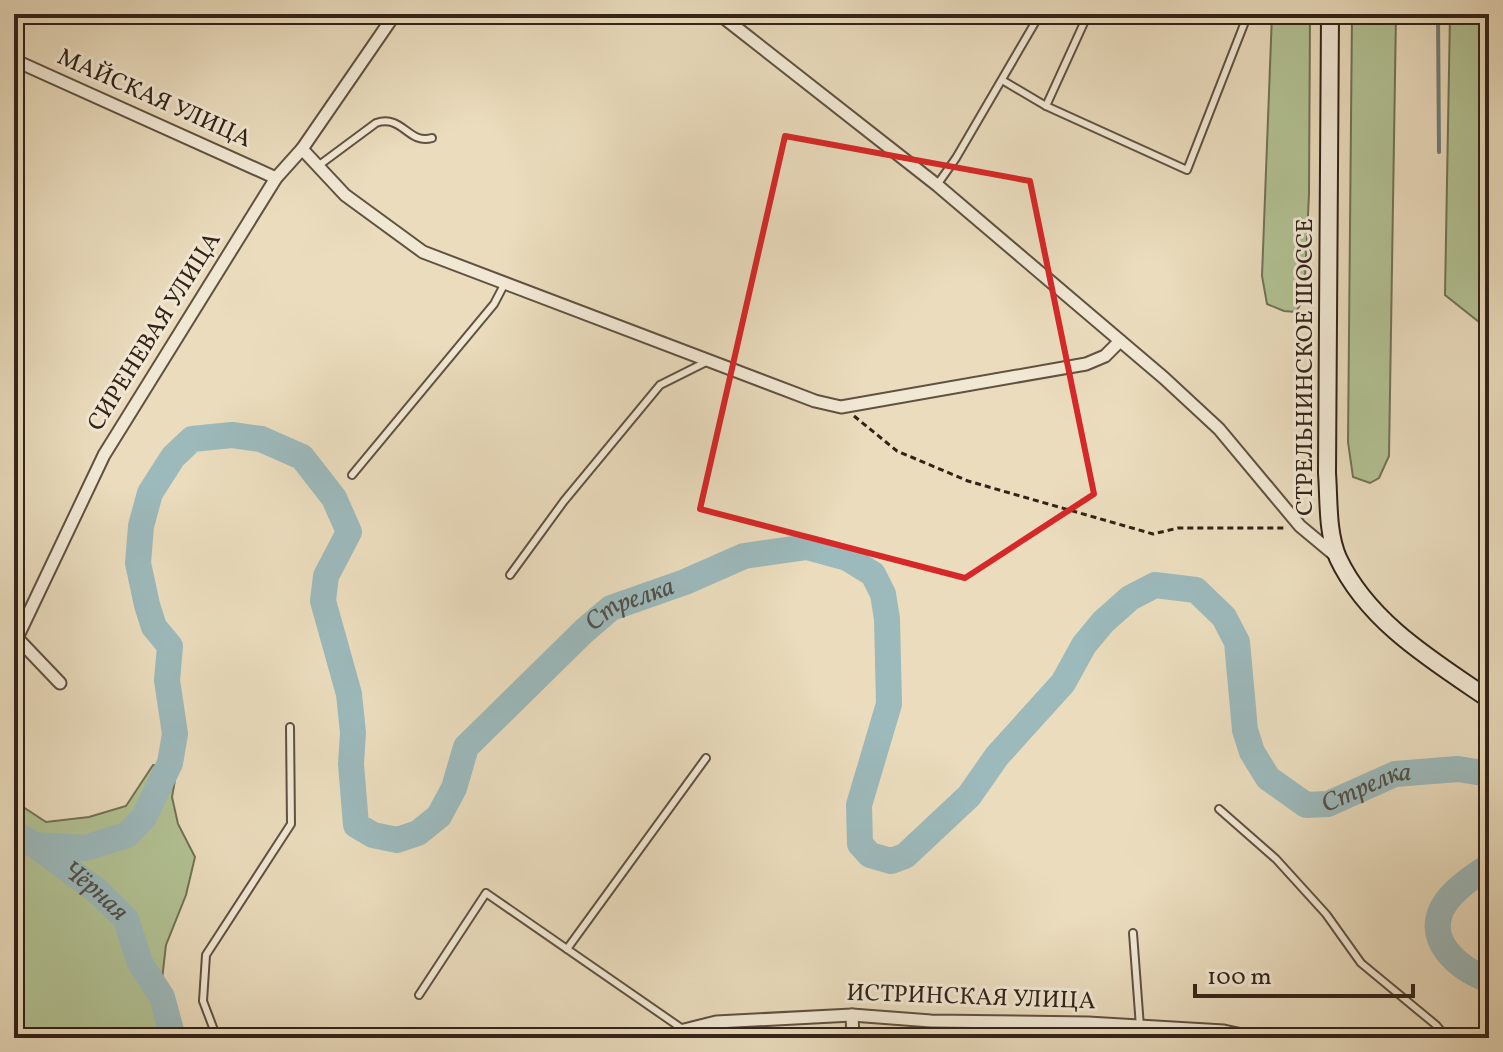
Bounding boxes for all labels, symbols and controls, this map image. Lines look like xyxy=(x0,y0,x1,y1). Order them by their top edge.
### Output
street label: МАЙСКАЯ УЛИЦА xyxy=(51,41,257,157)
street label: СТРЕЛЬНИНСКОЕ ШОССЕ xyxy=(1289,218,1323,516)
street label: СИРЕНЕВАЯ УЛИЦА xyxy=(80,226,230,438)
water label: Стрелка xyxy=(577,569,680,640)
water label: Стрелка xyxy=(1315,755,1413,823)
water label: Чёрная xyxy=(55,853,136,930)
scale bar xyxy=(1195,948,1413,998)
text: 100 m xyxy=(1207,961,1272,995)
street label: ИСТРИНСКАЯ УЛИЦА xyxy=(846,977,1096,1019)

